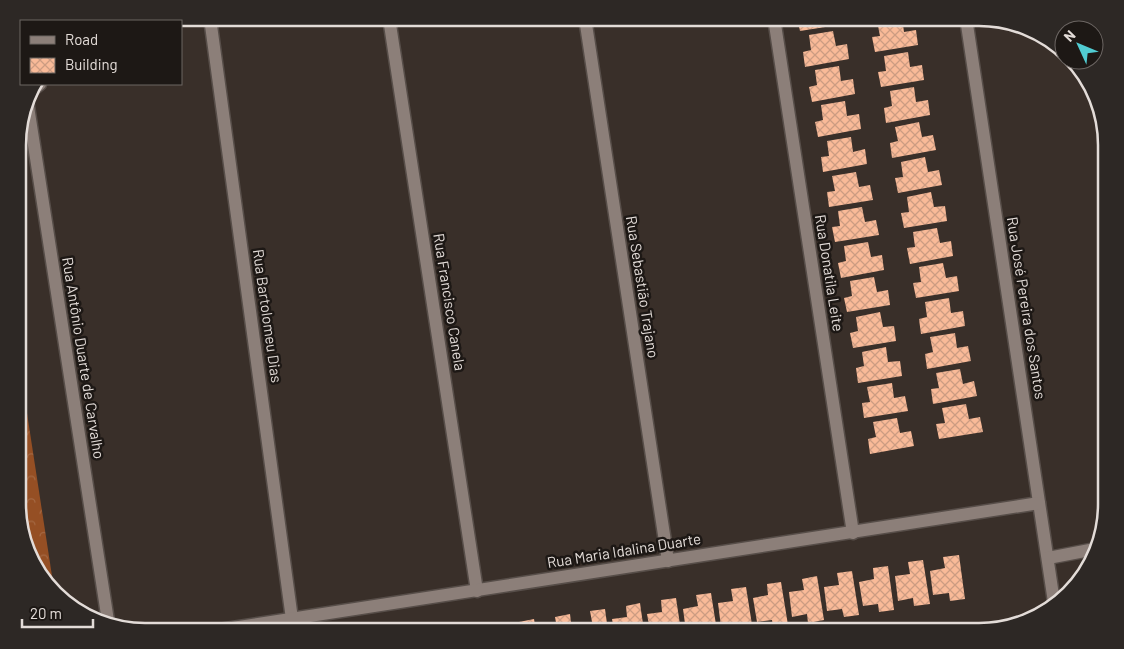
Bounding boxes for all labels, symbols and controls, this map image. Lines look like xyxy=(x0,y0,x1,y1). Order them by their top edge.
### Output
legend xyxy=(20,20,182,85)
north arrow xyxy=(1054,20,1104,70)
text: N xyxy=(1060,26,1079,45)
text: Road xyxy=(65,30,98,48)
text: Building xyxy=(65,55,118,73)
street label: Rua Donatila Leite xyxy=(812,213,848,333)
street label: Rua Sebastião Trajano xyxy=(623,214,663,359)
street label: Rua José Pereira dos Santos xyxy=(1004,215,1050,400)
street label: Rua Francisco Canela xyxy=(430,232,470,372)
street label: Rua Bartolomeu Dias xyxy=(250,248,286,384)
street label: Rua Antônio Duarte de Carvalho xyxy=(59,256,109,460)
street label: Rua Maria Idalina Duarte xyxy=(546,529,702,571)
scale bar xyxy=(22,596,94,628)
text: 20 m xyxy=(30,604,62,622)

